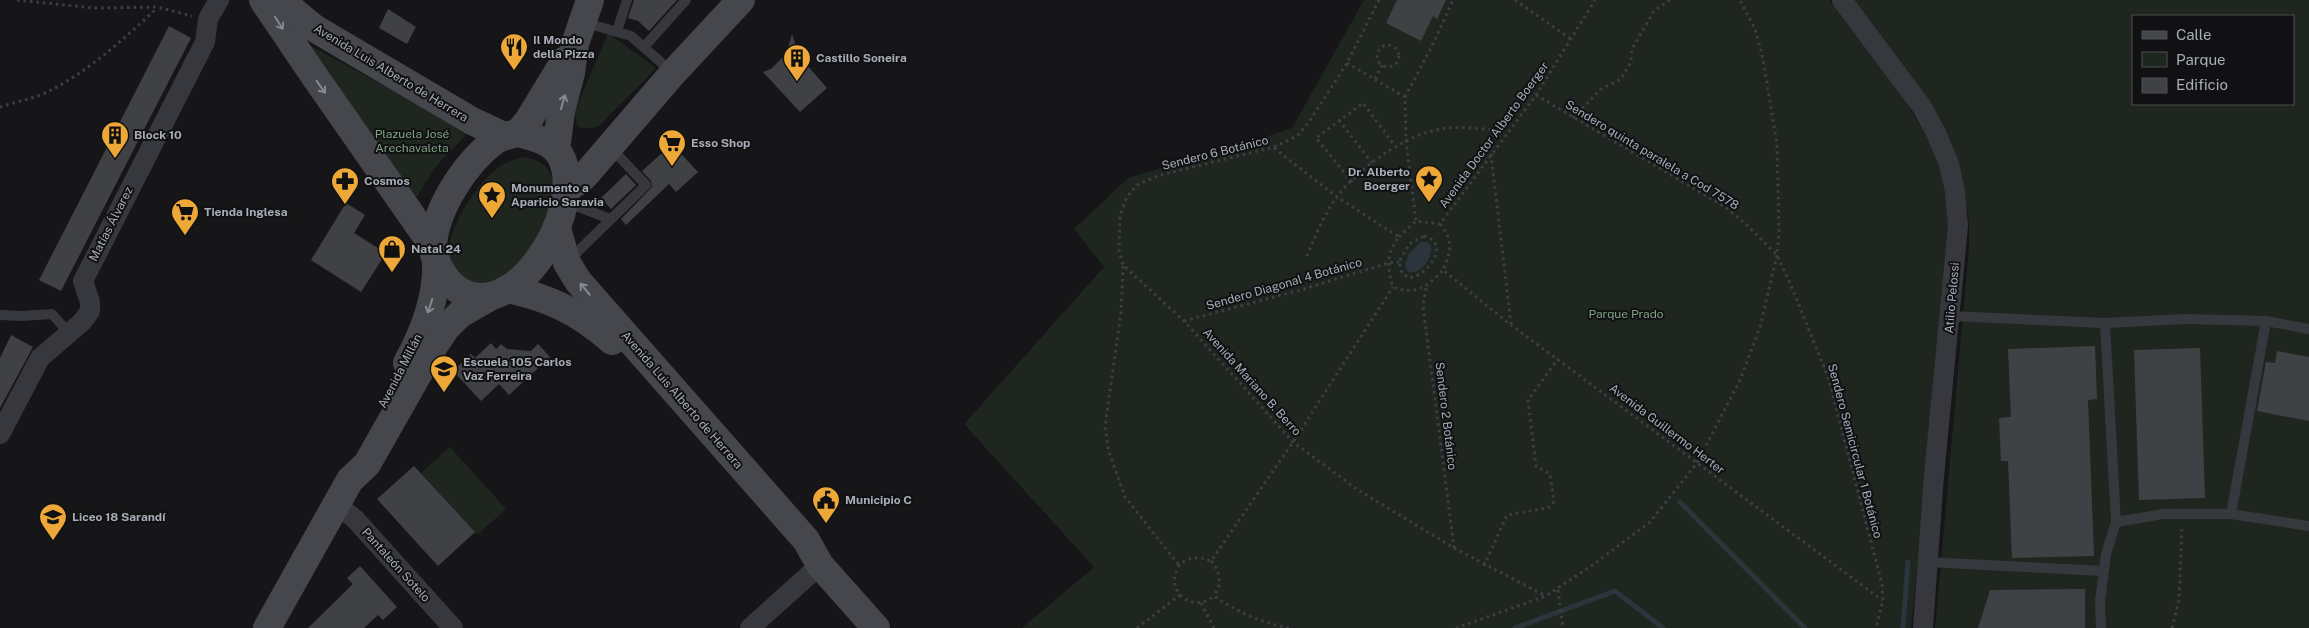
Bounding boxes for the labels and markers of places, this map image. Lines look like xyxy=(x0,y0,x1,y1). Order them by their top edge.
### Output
restaurant icon: Il Mondo della Pizza xyxy=(499,32,529,71)
place label: Il Mondo della Pizza xyxy=(533,33,595,61)
building icon: Castillo Soneira xyxy=(782,43,812,82)
place label: Castillo Soneira xyxy=(816,51,907,65)
building icon: Block 10 xyxy=(100,120,130,159)
place label: Block 10 xyxy=(134,128,182,142)
supermarket icon: Esso Shop xyxy=(657,128,687,167)
place label: Esso Shop xyxy=(691,136,750,150)
place icon: Dr. Alberto Boerger xyxy=(1414,164,1444,203)
place label: Dr. Alberto Boerger xyxy=(1348,165,1410,193)
pharmacy icon: Cosmos xyxy=(330,166,360,205)
place label: Cosmos xyxy=(364,174,410,188)
place icon: Monumento a Aparicio Saravia xyxy=(477,180,507,219)
place label: Monumento a Aparicio Saravia xyxy=(511,181,604,209)
supermarket icon: Tienda Inglesa xyxy=(170,197,200,236)
place label: Tienda Inglesa xyxy=(204,205,288,219)
shop icon: Natal 24 xyxy=(377,234,407,273)
place label: Natal 24 xyxy=(411,242,461,256)
school or university icon: Escuela 105 Carlos Vaz Ferreira xyxy=(429,354,459,393)
place label: Escuela 105 Carlos Vaz Ferreira xyxy=(463,355,572,383)
public building icon: Municipio C xyxy=(811,485,841,524)
place label: Municipio C xyxy=(845,493,912,507)
school or university icon: Liceo 18 Sarandí xyxy=(38,502,68,541)
place label: Liceo 18 Sarandí xyxy=(72,510,166,524)

